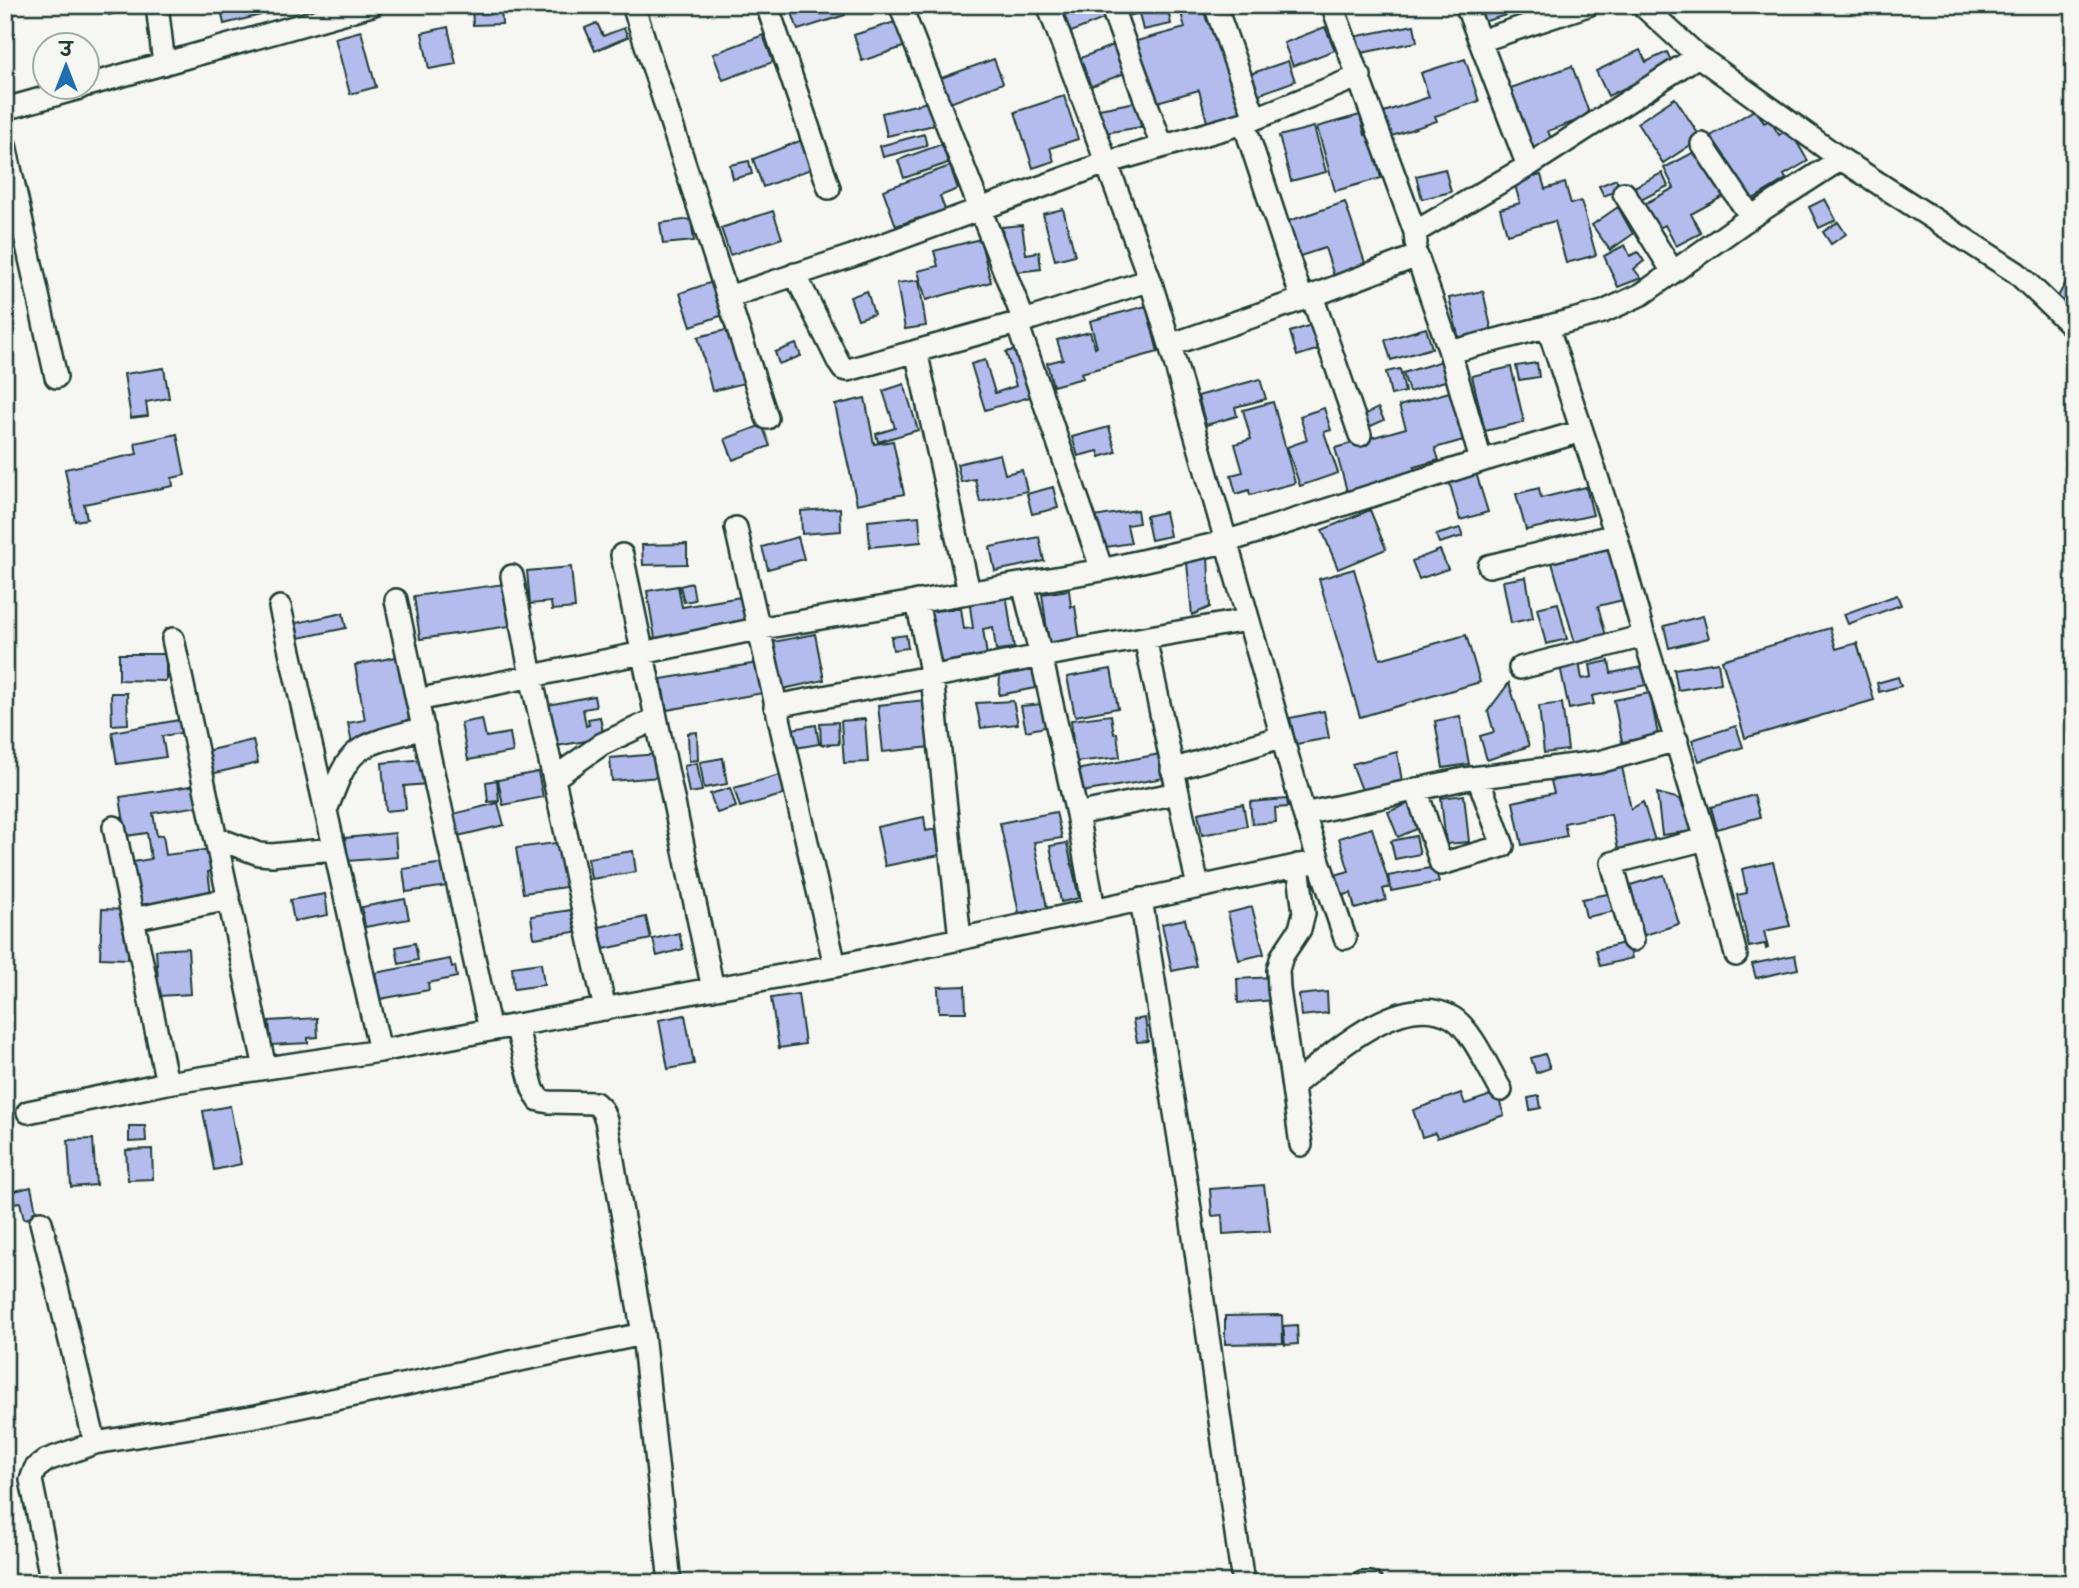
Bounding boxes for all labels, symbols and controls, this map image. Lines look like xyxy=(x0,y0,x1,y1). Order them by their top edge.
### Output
north arrow xyxy=(32,32,102,102)
text: उ xyxy=(58,38,75,61)

